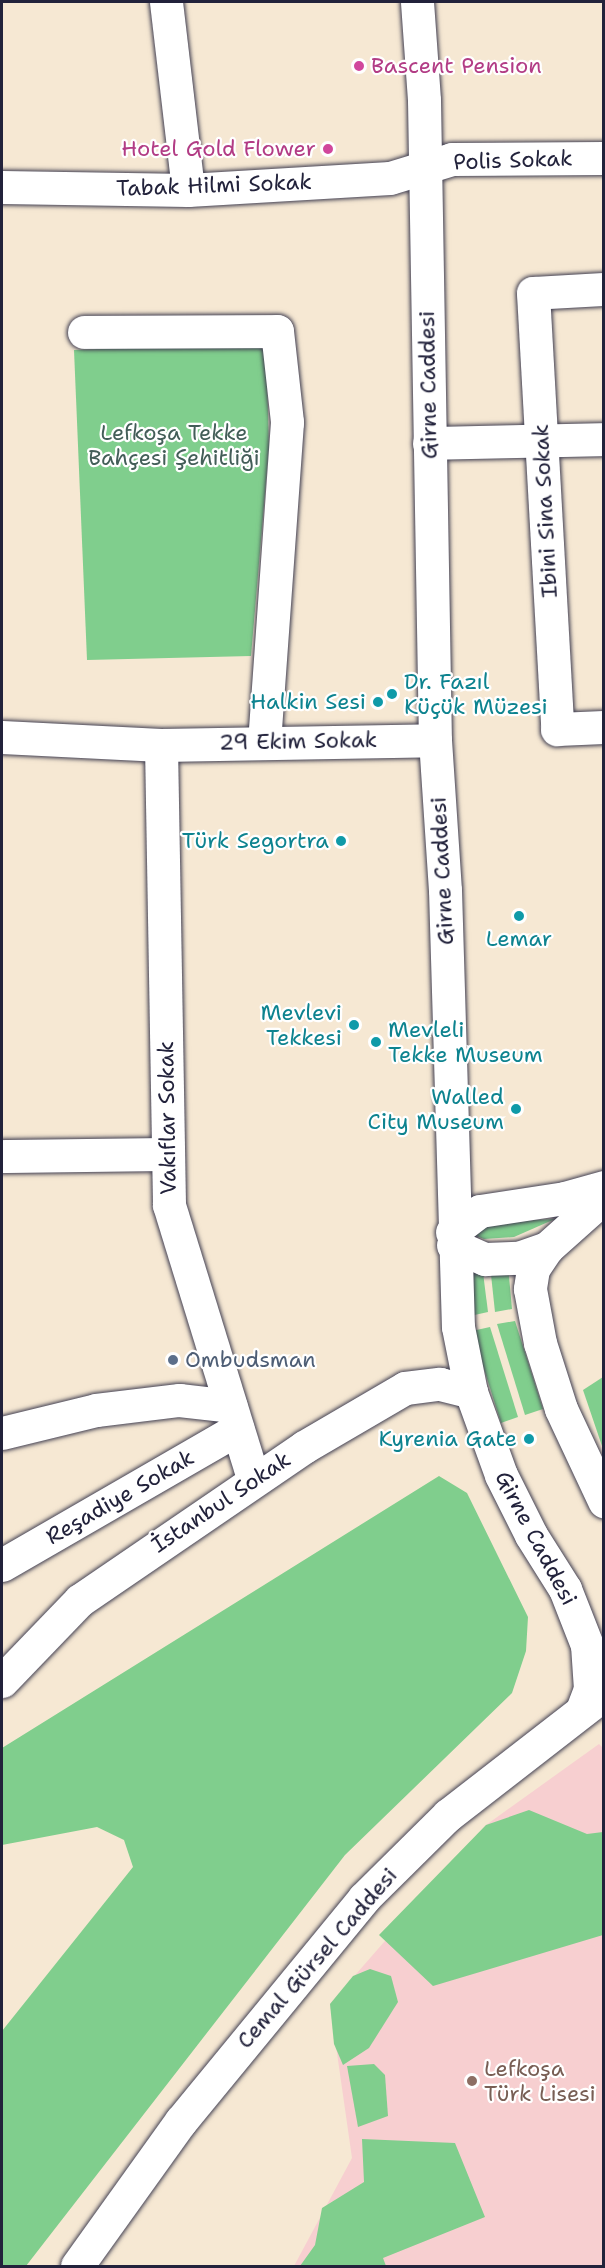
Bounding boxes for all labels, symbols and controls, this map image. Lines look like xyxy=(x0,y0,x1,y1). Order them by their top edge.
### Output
place label: Bascent Pension xyxy=(371,53,542,79)
marker: Bascent Pension xyxy=(352,59,366,73)
place label: Hotel Gold Flower xyxy=(121,136,316,162)
marker: Hotel Gold Flower xyxy=(321,142,335,156)
street label: Polis Sokak xyxy=(453,145,573,175)
street label: Tabak Hilmi Sokak xyxy=(116,168,312,202)
street label: Girne Caddesi xyxy=(414,311,442,459)
park label: Lefkoşa Tekke Bahçesi Şehitliği xyxy=(88,419,260,470)
street label: Ibini Sina Sokak xyxy=(527,423,563,599)
place label: Dr. Fazıl Küçük Müzesi xyxy=(404,668,548,720)
marker: Dr. Fazıl Küçük Müzesi xyxy=(385,687,399,701)
place label: Halkin Sesi xyxy=(250,689,366,715)
marker: Halkin Sesi xyxy=(371,695,385,709)
street label: 29 Ekim Sokak xyxy=(219,726,377,756)
street label: Girne Caddesi xyxy=(425,796,459,946)
place label: Türk Segortra xyxy=(182,828,329,854)
marker: Türk Segortra xyxy=(334,834,348,848)
marker: Lemar xyxy=(512,909,526,923)
place label: Lemar xyxy=(486,926,552,952)
place label: Mevlevi Tekkesi xyxy=(261,999,342,1050)
place label: Mevleli Tekke Museum xyxy=(388,1016,543,1068)
marker: Mevlevi Tekkesi xyxy=(347,1018,361,1032)
marker: Mevleli Tekke Museum xyxy=(369,1035,383,1049)
street label: Vakıflar Sokak xyxy=(152,1041,182,1195)
place label: Walled City Museum xyxy=(368,1083,504,1134)
marker: Walled City Museum xyxy=(509,1102,523,1116)
place label: Ombudsman xyxy=(185,1347,316,1373)
marker: Ombudsman xyxy=(166,1353,180,1367)
place label: Kyrenia Gate xyxy=(378,1426,517,1452)
marker: Kyrenia Gate xyxy=(522,1432,536,1446)
street label: Reşadiye Sokak xyxy=(41,1444,199,1550)
street label: İstanbul Sokak xyxy=(147,1446,295,1558)
street label: Girne Caddesi xyxy=(489,1466,583,1610)
street label: Cemal Gürsel Caddesi xyxy=(231,1862,403,2054)
place label: Lefkoşa Türk Lisesi xyxy=(484,2055,596,2106)
marker: Lefkoşa Türk Lisesi xyxy=(465,2074,479,2088)

